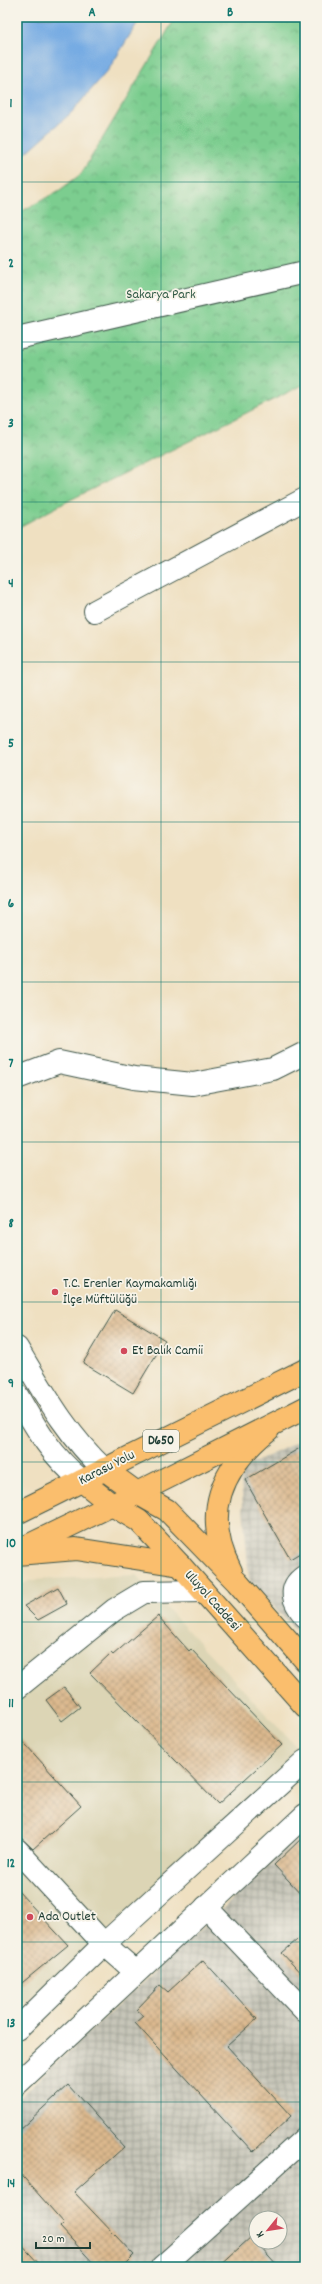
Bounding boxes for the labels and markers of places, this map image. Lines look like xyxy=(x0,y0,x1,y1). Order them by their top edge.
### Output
place label: T.C. Erenler Kaymakamlığı İlçe Müftülüğü xyxy=(63,1274,197,1310)
marker: T.C. Erenler Kaymakamlığı İlçe Müftülüğü xyxy=(50,1287,60,1297)
place label: Et Balık Camii xyxy=(132,1341,203,1361)
marker: Et Balık Camii xyxy=(119,1346,129,1356)
place label: Ada Outlet xyxy=(38,1907,96,1927)
marker: Ada Outlet xyxy=(25,1912,35,1922)

